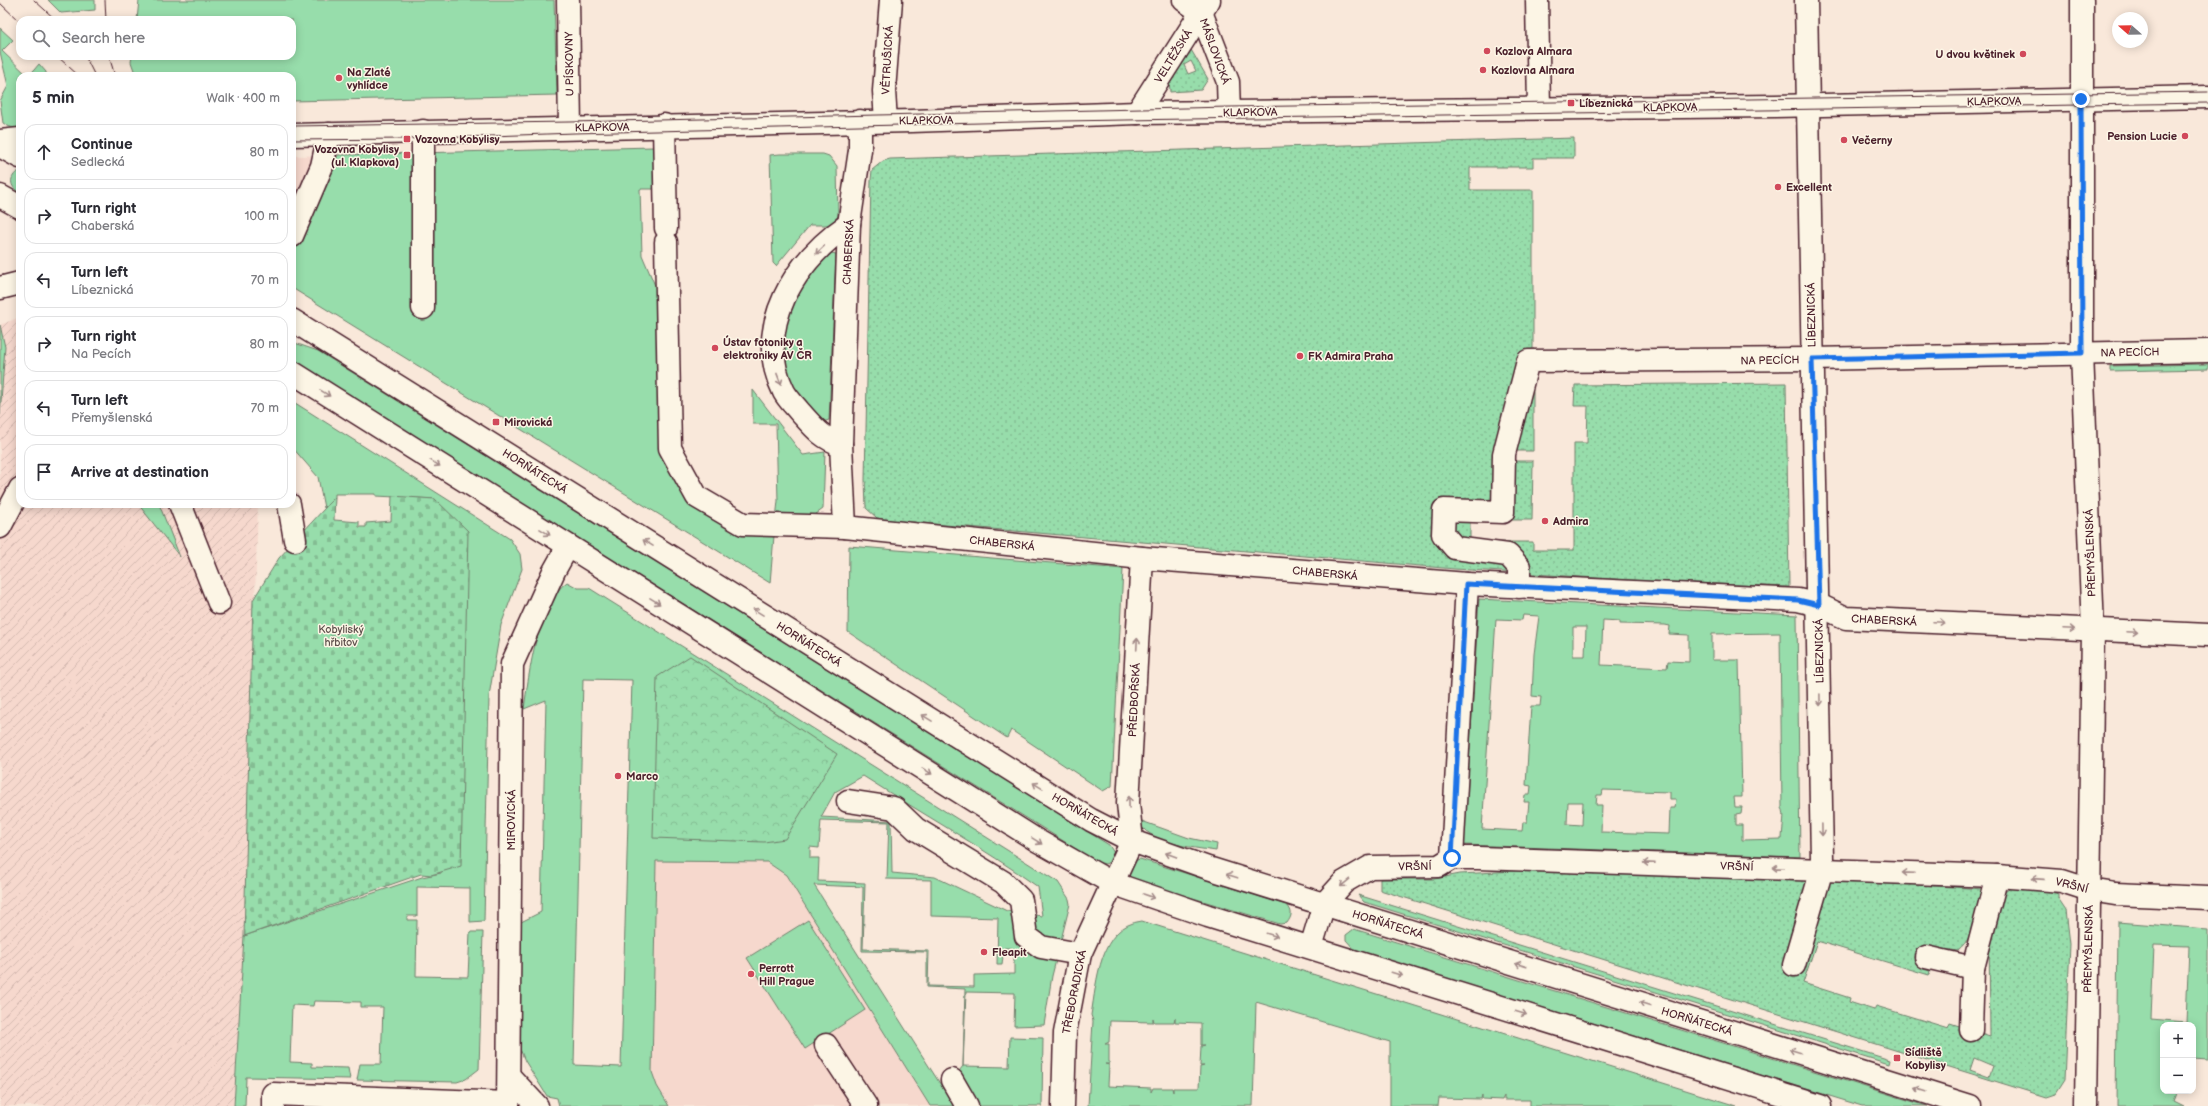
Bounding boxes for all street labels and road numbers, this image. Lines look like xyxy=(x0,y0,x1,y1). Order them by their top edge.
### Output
street label: MÁSLOVICKÁ xyxy=(1197,16,1233,86)
street label: VĚTRUŠICKÁ xyxy=(878,25,896,95)
street label: VELTĚŽSKÁ xyxy=(1151,26,1195,85)
street label: U PÍSKOVNY xyxy=(561,31,577,96)
street label: KLAPKOVA xyxy=(1966,95,2022,108)
street label: KLAPKOVA xyxy=(1642,101,1698,114)
street label: KLAPKOVA xyxy=(1222,106,1278,119)
street label: KLAPKOVA xyxy=(898,114,954,127)
street label: KLAPKOVA xyxy=(574,121,630,134)
street label: CHABERSKÁ xyxy=(839,219,857,285)
street label: LÍBEZNICKÁ xyxy=(1803,282,1819,347)
street label: NA PECÍCH xyxy=(2100,344,2160,360)
street label: NA PECÍCH xyxy=(1740,352,1800,368)
street label: HORŇÁTECKÁ xyxy=(500,446,570,497)
street label: PŘEMYŠLENSKÁ xyxy=(2081,509,2099,597)
street label: CHABERSKÁ xyxy=(969,533,1036,553)
street label: CHABERSKÁ xyxy=(1292,563,1359,583)
street label: CHABERSKÁ xyxy=(1851,611,1917,629)
street label: LÍBEZNICKÁ xyxy=(1811,618,1827,683)
street label: HORŇÁTECKÁ xyxy=(774,619,844,670)
street label: PŘEDBOŘSKÁ xyxy=(1125,662,1143,737)
street label: MIROVICKÁ xyxy=(504,789,518,850)
street label: HORŇÁTECKÁ xyxy=(1050,789,1121,839)
street label: VRŠNÍ xyxy=(1720,858,1755,874)
street label: VRŠNÍ xyxy=(1398,859,1433,873)
street label: VRŠNÍ xyxy=(2054,874,2091,896)
street label: PŘEMYŠLENSKÁ xyxy=(2080,905,2096,993)
street label: HORŇÁTECKÁ xyxy=(1351,907,1426,942)
street label: TŘEBORADICKÁ xyxy=(1059,949,1089,1035)
street label: HORŇÁTECKÁ xyxy=(1660,1004,1735,1039)

